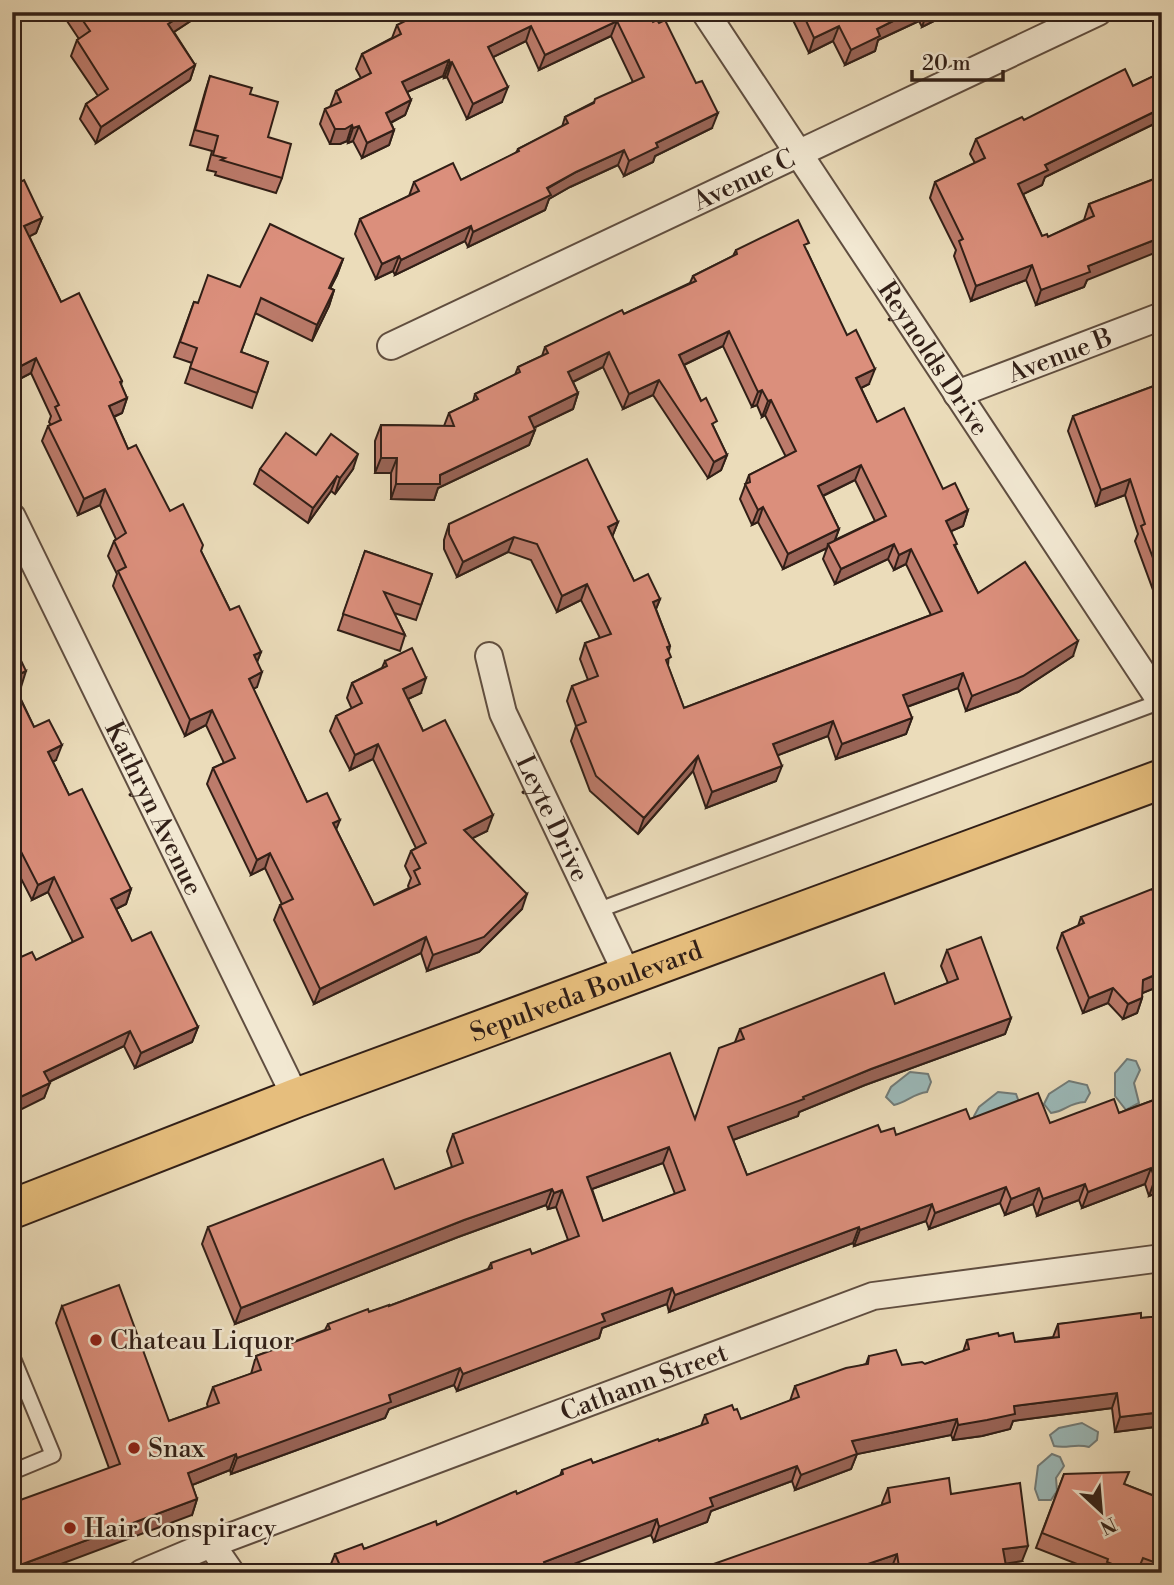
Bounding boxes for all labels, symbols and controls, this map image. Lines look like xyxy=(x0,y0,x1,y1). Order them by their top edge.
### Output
scale bar xyxy=(912,38,1002,82)
text: 20 m xyxy=(922,51,971,77)
street label: Avenue C xyxy=(687,143,800,218)
street label: Reynolds Drive xyxy=(870,275,996,442)
street label: Avenue B xyxy=(1002,321,1117,391)
street label: Kathryn Avenue xyxy=(97,716,209,901)
street label: Leyte Drive xyxy=(508,750,596,887)
street label: Sepulveda Boulevard xyxy=(466,935,707,1049)
place label: Chateau Liquor xyxy=(110,1325,295,1357)
marker: Chateau Liquor xyxy=(88,1332,104,1348)
street label: Cathann Street xyxy=(556,1337,732,1429)
place label: Snax xyxy=(148,1433,206,1465)
marker: Snax xyxy=(126,1440,142,1456)
north arrow xyxy=(1066,1476,1136,1546)
text: N xyxy=(1096,1511,1120,1539)
place label: Hair Conspiracy xyxy=(84,1513,277,1545)
marker: Hair Conspiracy xyxy=(62,1520,78,1536)

